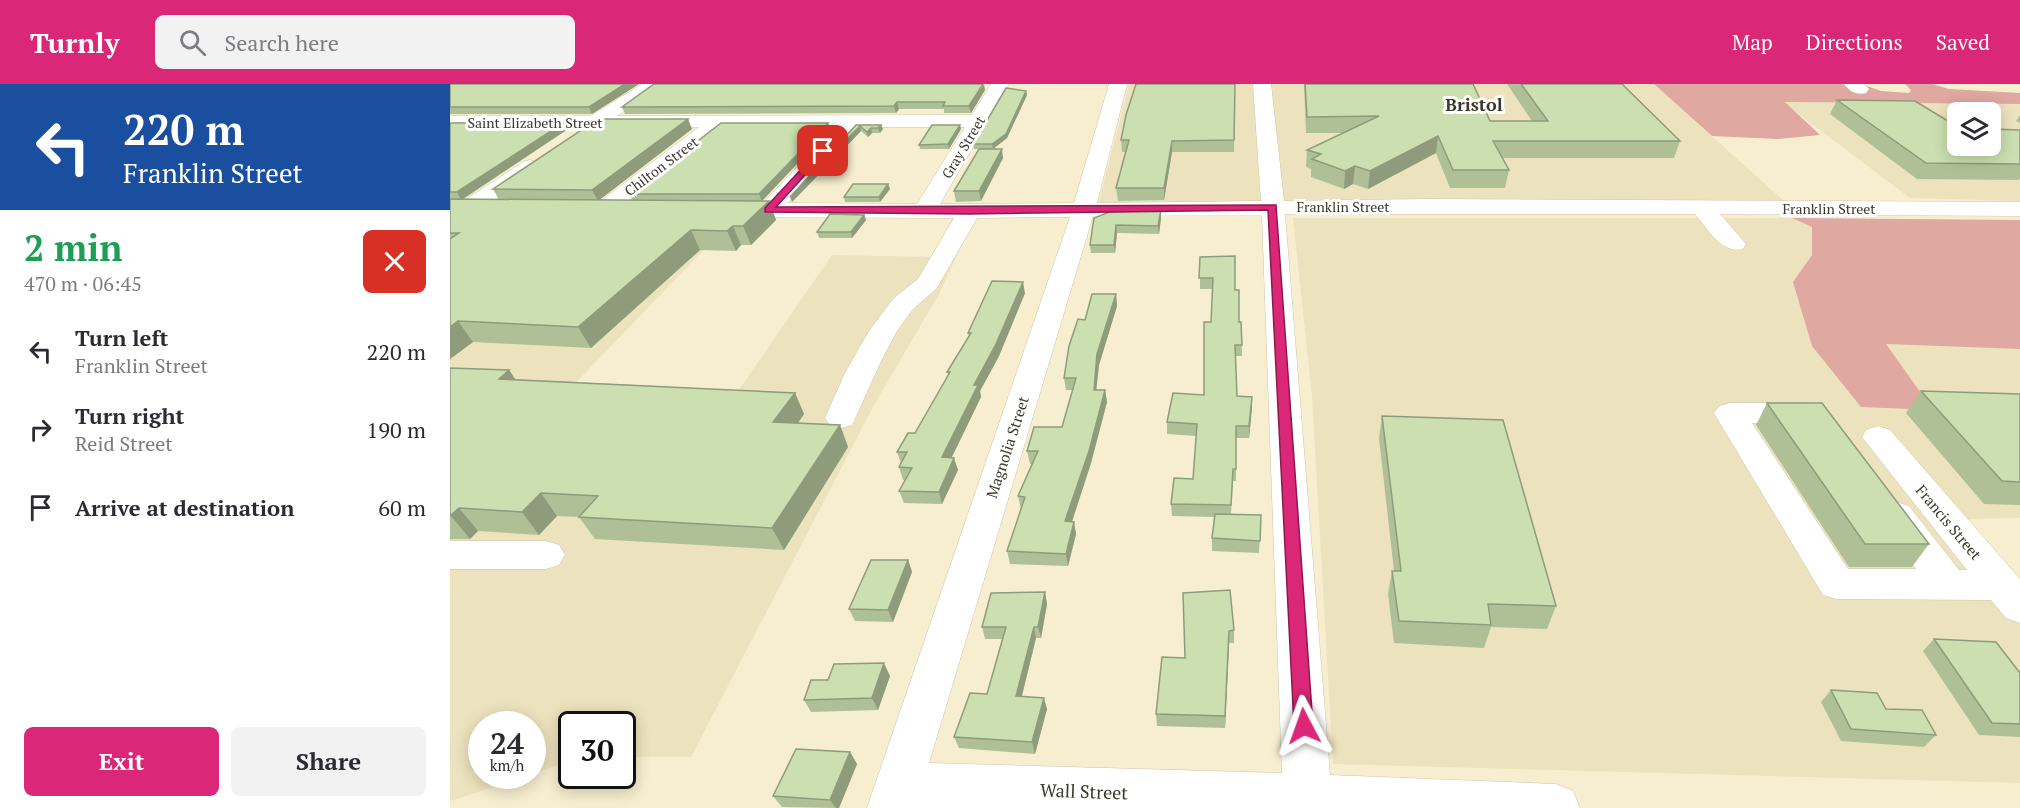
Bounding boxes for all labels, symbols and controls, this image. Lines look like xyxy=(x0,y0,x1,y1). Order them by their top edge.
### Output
search box xyxy=(155,15,575,69)
text: Turnly xyxy=(30,24,119,61)
icon: search xyxy=(176,26,209,59)
text: Search here xyxy=(224,28,339,57)
text: Map xyxy=(1732,28,1773,56)
text: Directions xyxy=(1806,28,1903,56)
text: Saved xyxy=(1936,28,1990,56)
district label: Bristol xyxy=(1445,92,1503,116)
text: 220 m xyxy=(123,101,244,157)
map controls xyxy=(1947,102,2001,156)
button: layers xyxy=(1947,102,2001,156)
icon: left xyxy=(24,108,102,186)
street label: Gray Street xyxy=(937,111,990,182)
street label: Saint Elizabeth Street xyxy=(467,113,603,132)
pin xyxy=(797,125,848,176)
street label: Chilton Street xyxy=(620,132,702,200)
icon: arrive xyxy=(806,134,839,167)
text: Franklin Street xyxy=(123,155,303,191)
street label: Franklin Street xyxy=(1296,197,1390,216)
street label: Franklin Street xyxy=(1782,199,1876,218)
text: 2 min xyxy=(24,224,122,271)
button: close xyxy=(363,230,426,293)
text: 470 m · 06:45 xyxy=(24,270,142,297)
text: Turn left xyxy=(75,323,168,352)
icon: left xyxy=(24,335,57,368)
text: 220 m xyxy=(366,337,426,366)
text: Franklin Street xyxy=(75,352,208,379)
street label: Magnolia Street xyxy=(981,393,1033,500)
text: Turn right xyxy=(75,401,184,430)
icon: right xyxy=(24,413,57,446)
text: 190 m xyxy=(366,415,426,444)
text: Reid Street xyxy=(75,430,173,457)
street label: Francis Street xyxy=(1912,480,1987,564)
icon: arrive xyxy=(24,491,57,524)
text: Arrive at destination xyxy=(75,493,294,522)
text: 60 m xyxy=(378,493,426,522)
position arrow xyxy=(1272,694,1336,758)
speed limit sign: 30 xyxy=(558,711,636,789)
text: 24 xyxy=(490,723,524,763)
button: Exit xyxy=(24,727,219,796)
button: Share xyxy=(231,727,426,796)
text: km/h xyxy=(490,755,524,775)
street label: Wall Street xyxy=(1040,777,1129,805)

